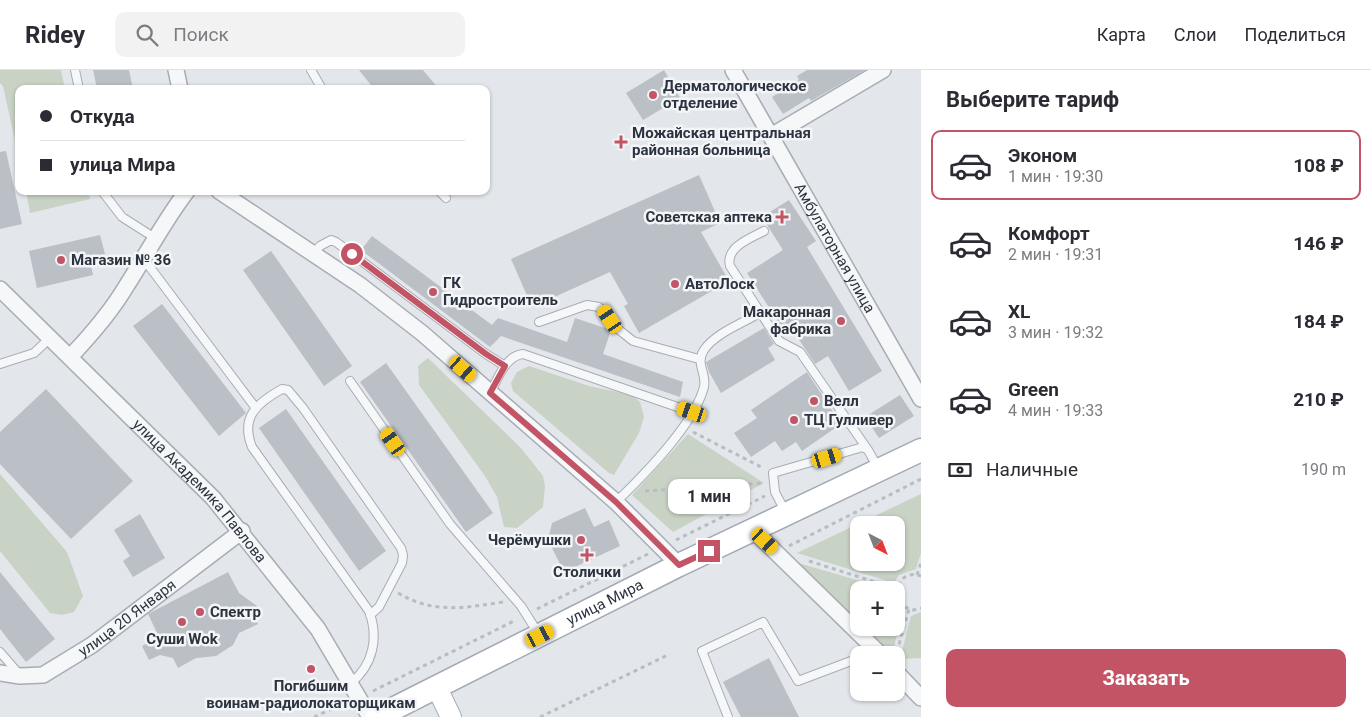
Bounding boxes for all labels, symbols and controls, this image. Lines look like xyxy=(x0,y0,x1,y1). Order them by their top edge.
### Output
search box xyxy=(115,12,465,57)
text: Ridey xyxy=(25,21,85,49)
icon: search xyxy=(133,21,161,49)
text: Поиск xyxy=(173,23,229,46)
text: Карта xyxy=(1097,24,1146,45)
text: Слои xyxy=(1174,24,1217,45)
text: Поделиться xyxy=(1245,24,1346,45)
place label: Дерматологическое отделение xyxy=(663,77,806,112)
text: Выберите тариф xyxy=(946,87,1119,112)
marker: Дерматологическое отделение xyxy=(647,89,659,101)
text: Откуда xyxy=(70,105,135,128)
place label: Можайская центральная районная больница xyxy=(632,124,811,159)
marker: Можайская центральная районная больница xyxy=(614,135,628,149)
icon: car xyxy=(948,143,993,188)
text: Эконом xyxy=(1008,144,1077,167)
text: улица Мира xyxy=(70,153,175,176)
text: 108 ₽ xyxy=(1293,154,1344,177)
text: 1 мин · 19:30 xyxy=(1008,167,1103,186)
street label: Амбулаторная улица xyxy=(791,180,879,316)
place label: Советская аптека xyxy=(645,208,772,226)
marker: Советская аптека xyxy=(776,211,788,223)
icon: car xyxy=(948,221,993,266)
text: Комфорт xyxy=(1008,222,1090,245)
text: 146 ₽ xyxy=(1293,232,1344,255)
route start xyxy=(341,243,363,265)
text: 2 мин · 19:31 xyxy=(1008,245,1103,264)
place label: Магазин № 36 xyxy=(71,251,171,269)
marker: Магазин № 36 xyxy=(55,254,67,266)
place label: ГК Гидростроитель xyxy=(443,274,558,309)
place label: АвтоЛоск xyxy=(685,275,755,293)
marker: АвтоЛоск xyxy=(669,278,681,290)
marker: ГК Гидростроитель xyxy=(427,286,439,298)
icon: car xyxy=(948,299,993,344)
text: XL xyxy=(1008,300,1030,323)
car xyxy=(595,302,624,336)
place label: Макаронная фабрика xyxy=(743,303,831,338)
text: 184 ₽ xyxy=(1293,310,1344,333)
marker: Макаронная фабрика xyxy=(835,315,847,327)
text: 3 мин · 19:32 xyxy=(1008,323,1103,342)
car xyxy=(446,353,479,385)
icon: car xyxy=(948,377,993,422)
text: Green xyxy=(1008,378,1059,401)
text: 210 ₽ xyxy=(1293,388,1344,411)
place label: Велл xyxy=(824,392,859,410)
marker: Велл xyxy=(808,395,820,407)
car xyxy=(675,400,708,424)
text: 4 мин · 19:33 xyxy=(1008,401,1103,420)
place label: ТЦ Гулливер xyxy=(804,411,893,429)
marker: ТЦ Гулливер xyxy=(788,414,800,426)
street label: улица Академика Павлова xyxy=(129,415,270,566)
car xyxy=(378,425,407,459)
car xyxy=(810,446,843,470)
icon: cash xyxy=(946,456,974,484)
text: Наличные xyxy=(986,458,1078,481)
text: 190 m xyxy=(1301,460,1346,479)
callout: 1 мин xyxy=(668,478,750,514)
text: 1 мин xyxy=(687,487,731,506)
north arrow xyxy=(850,516,905,571)
map controls xyxy=(850,516,905,701)
car xyxy=(748,525,781,557)
place label: Черёмушки xyxy=(488,531,571,549)
marker: Черёмушки xyxy=(575,534,587,546)
route end xyxy=(698,540,720,562)
marker: Столички xyxy=(581,549,593,561)
place label: Столички xyxy=(553,563,621,581)
street label: улица 20 Января xyxy=(75,576,179,660)
street label: улица Мира xyxy=(564,576,646,629)
button: + xyxy=(850,581,905,636)
place label: Спектр xyxy=(210,603,261,621)
marker: Спектр xyxy=(194,606,206,618)
marker: Суши Wok xyxy=(176,616,188,628)
car xyxy=(523,623,556,649)
place label: Суши Wok xyxy=(146,630,219,648)
button: − xyxy=(850,646,905,701)
button: Заказать xyxy=(946,649,1346,707)
marker: Погибшим воинам-радиолокаторщикам xyxy=(305,663,317,675)
place label: Погибшим воинам-радиолокаторщикам xyxy=(206,677,416,712)

